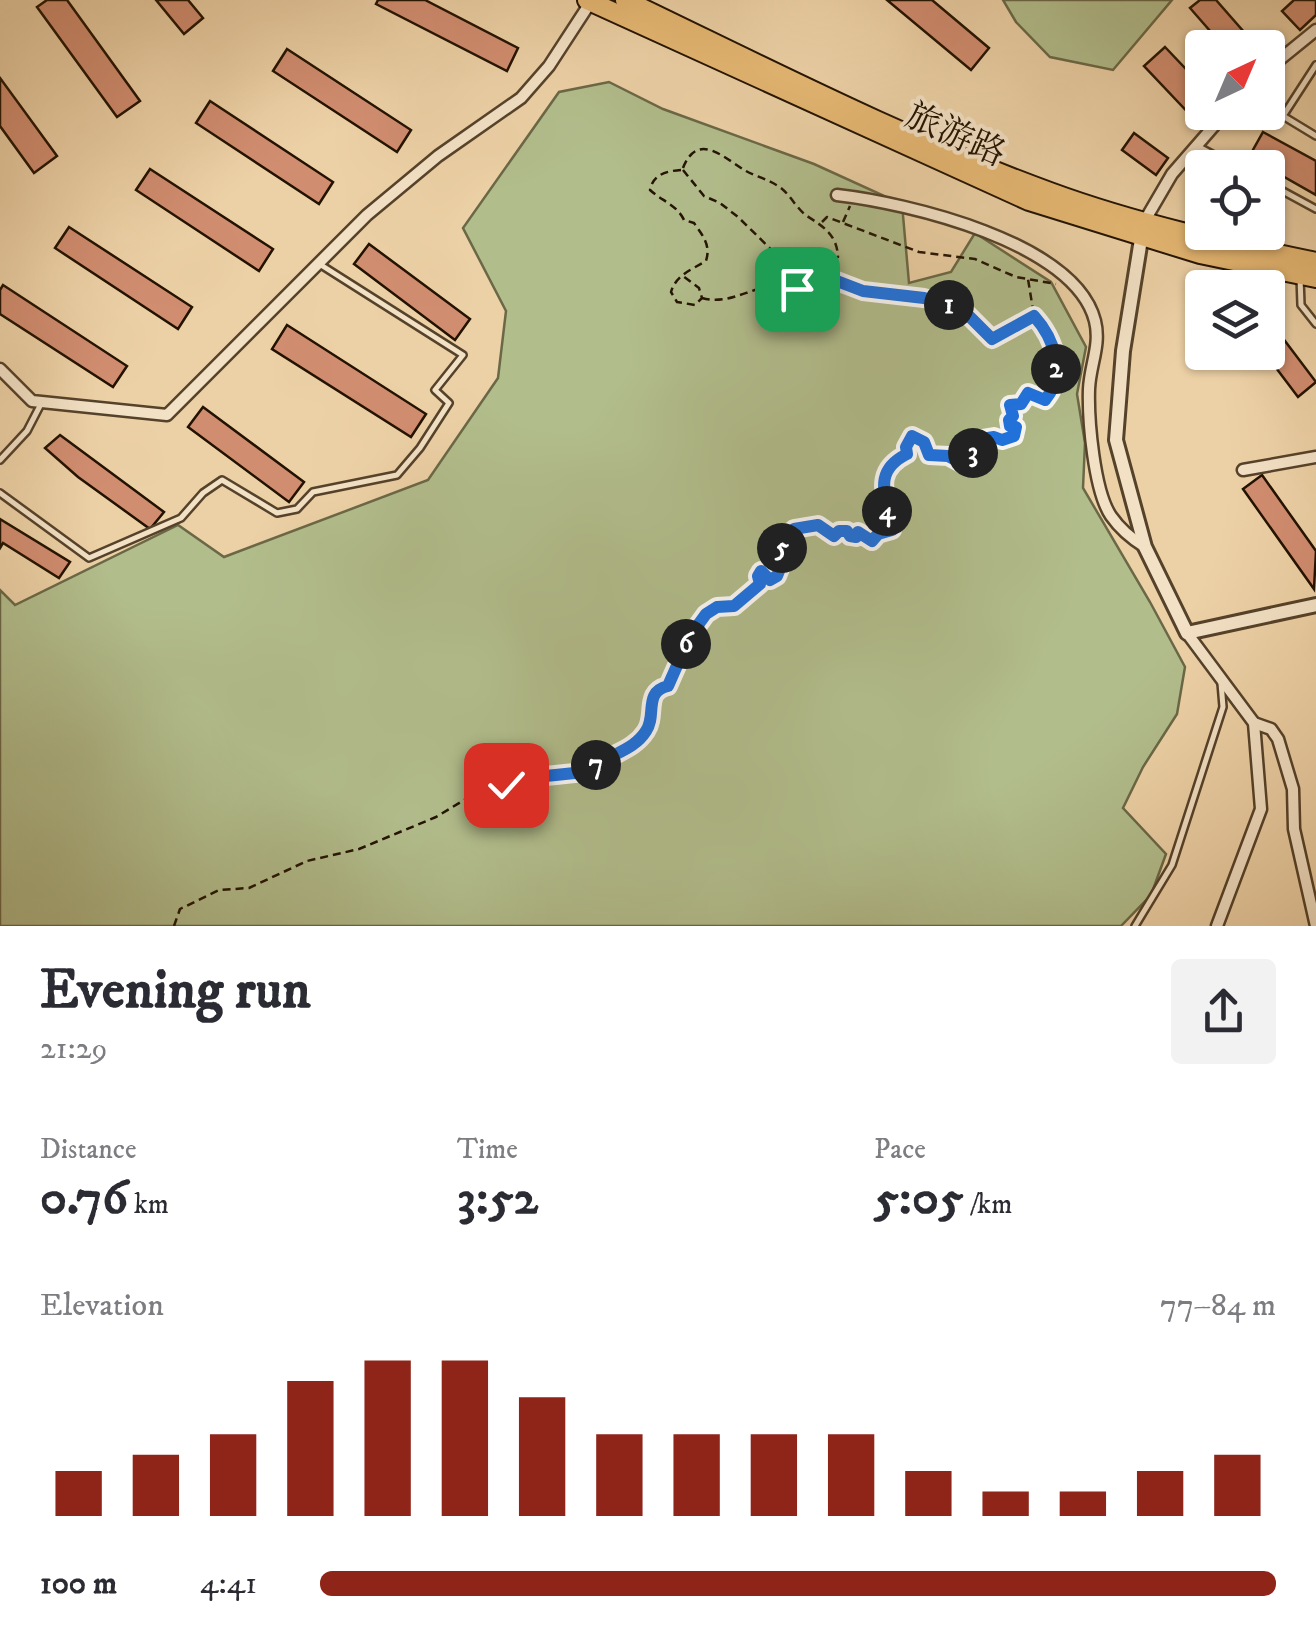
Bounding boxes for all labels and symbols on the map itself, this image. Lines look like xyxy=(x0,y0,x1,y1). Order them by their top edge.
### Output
north arrow xyxy=(1185,30,1285,130)
street label: 旅游路 xyxy=(898,94,1012,177)
pin xyxy=(755,247,840,332)
pin: 1 xyxy=(924,280,974,330)
pin: 2 xyxy=(1031,344,1081,394)
pin: 3 xyxy=(948,428,998,478)
pin: 4 xyxy=(862,486,912,536)
pin: 5 xyxy=(757,523,807,573)
pin: 6 xyxy=(661,619,711,669)
pin: 7 xyxy=(571,740,621,790)
pin xyxy=(464,743,549,828)

